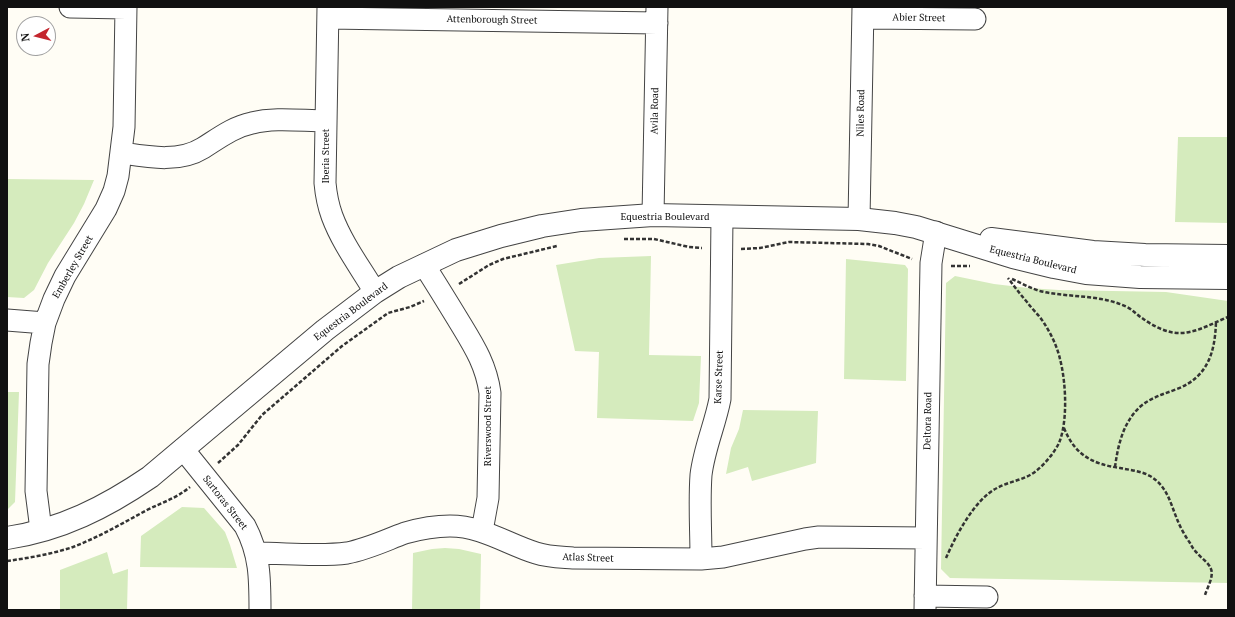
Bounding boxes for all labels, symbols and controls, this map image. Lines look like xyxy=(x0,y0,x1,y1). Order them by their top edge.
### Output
street label: Abier Street xyxy=(892,12,946,24)
street label: Attenborough Street xyxy=(446,13,538,27)
north arrow xyxy=(16,16,56,56)
text: N xyxy=(18,32,33,42)
street label: Avila Road xyxy=(649,87,661,135)
street label: Niles Road xyxy=(855,89,867,137)
street label: Iberia Street xyxy=(320,128,332,184)
street label: Equestria Boulevard xyxy=(620,211,710,223)
street label: Emberley Street xyxy=(50,233,96,301)
street label: Equestria Boulevard xyxy=(988,243,1078,277)
street label: Equestria Boulevard xyxy=(312,280,390,344)
street label: Karse Street xyxy=(712,350,726,404)
street label: Riverswood Street xyxy=(482,386,494,466)
street label: Deltora Road xyxy=(921,392,935,450)
street label: Sartoras Street xyxy=(200,473,250,533)
street label: Atlas Street xyxy=(562,551,614,565)

